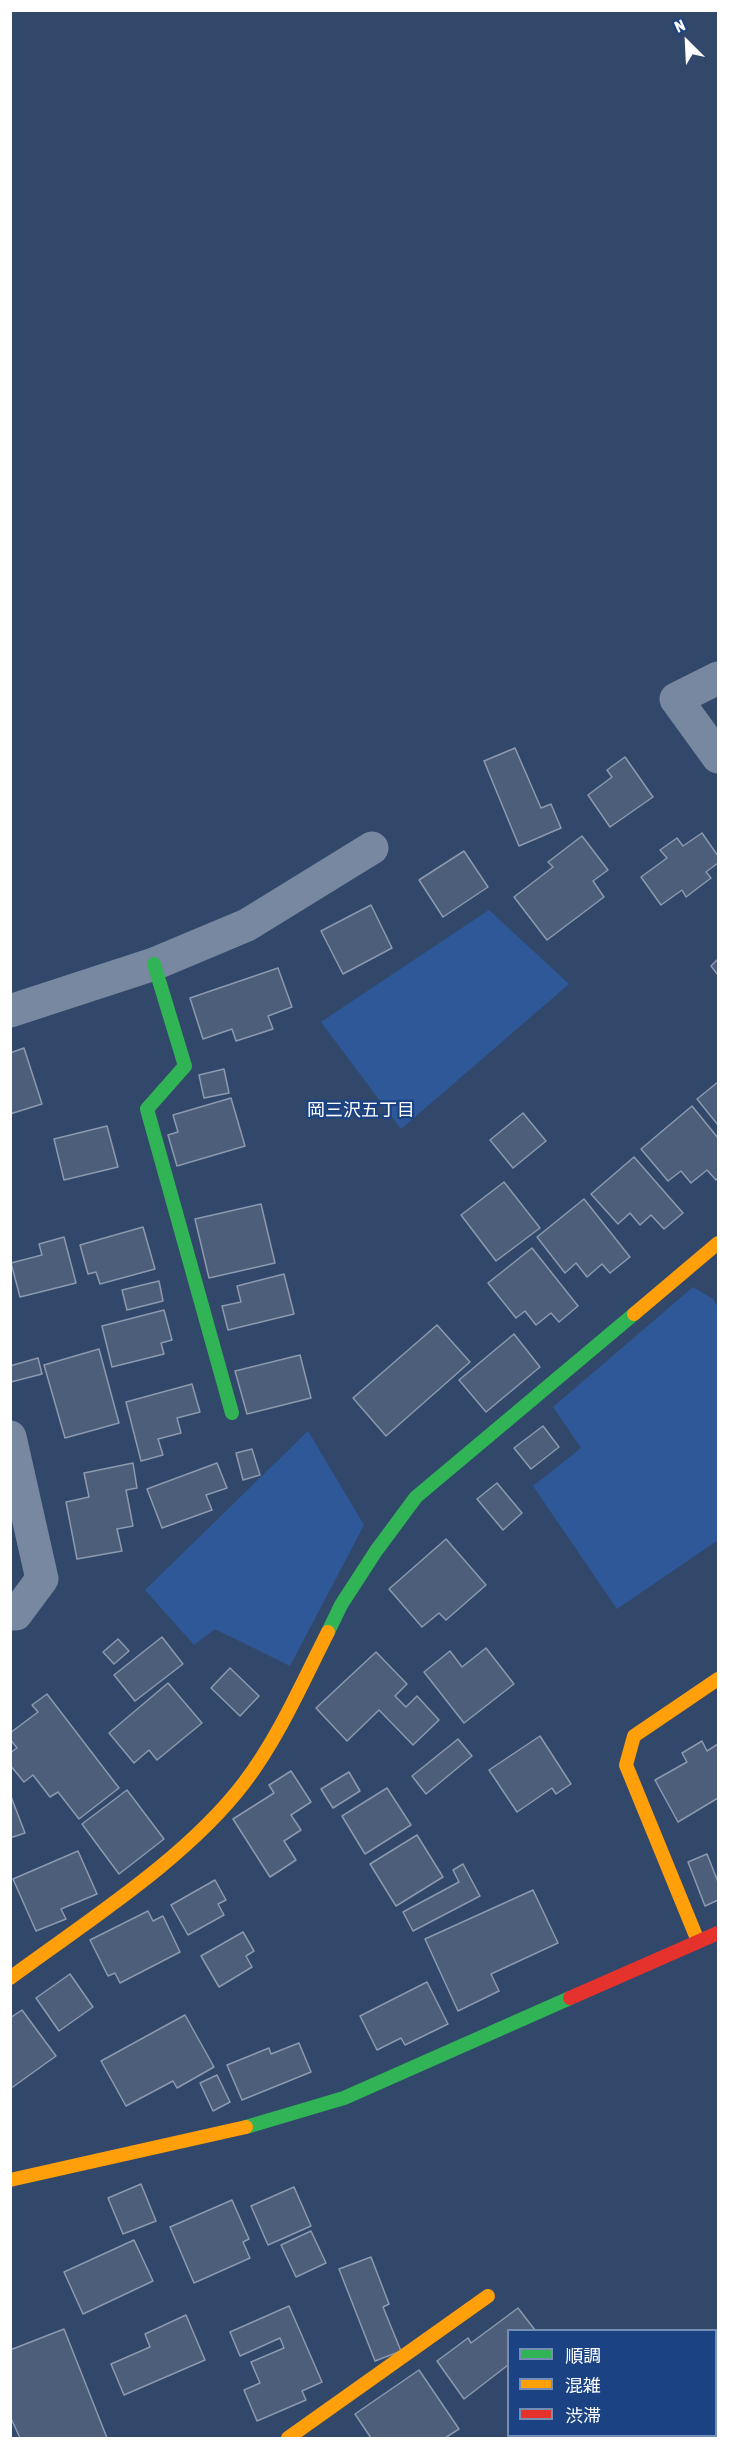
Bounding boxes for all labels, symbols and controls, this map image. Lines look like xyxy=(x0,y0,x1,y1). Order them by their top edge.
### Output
north arrow xyxy=(657,12,717,72)
text: N xyxy=(672,15,688,36)
district label: 岡三沢五丁目 xyxy=(307,1099,415,1121)
legend xyxy=(507,2329,717,2437)
text: 順調 xyxy=(565,2345,601,2366)
text: 混雑 xyxy=(565,2375,601,2396)
text: 渋滞 xyxy=(565,2405,601,2426)

